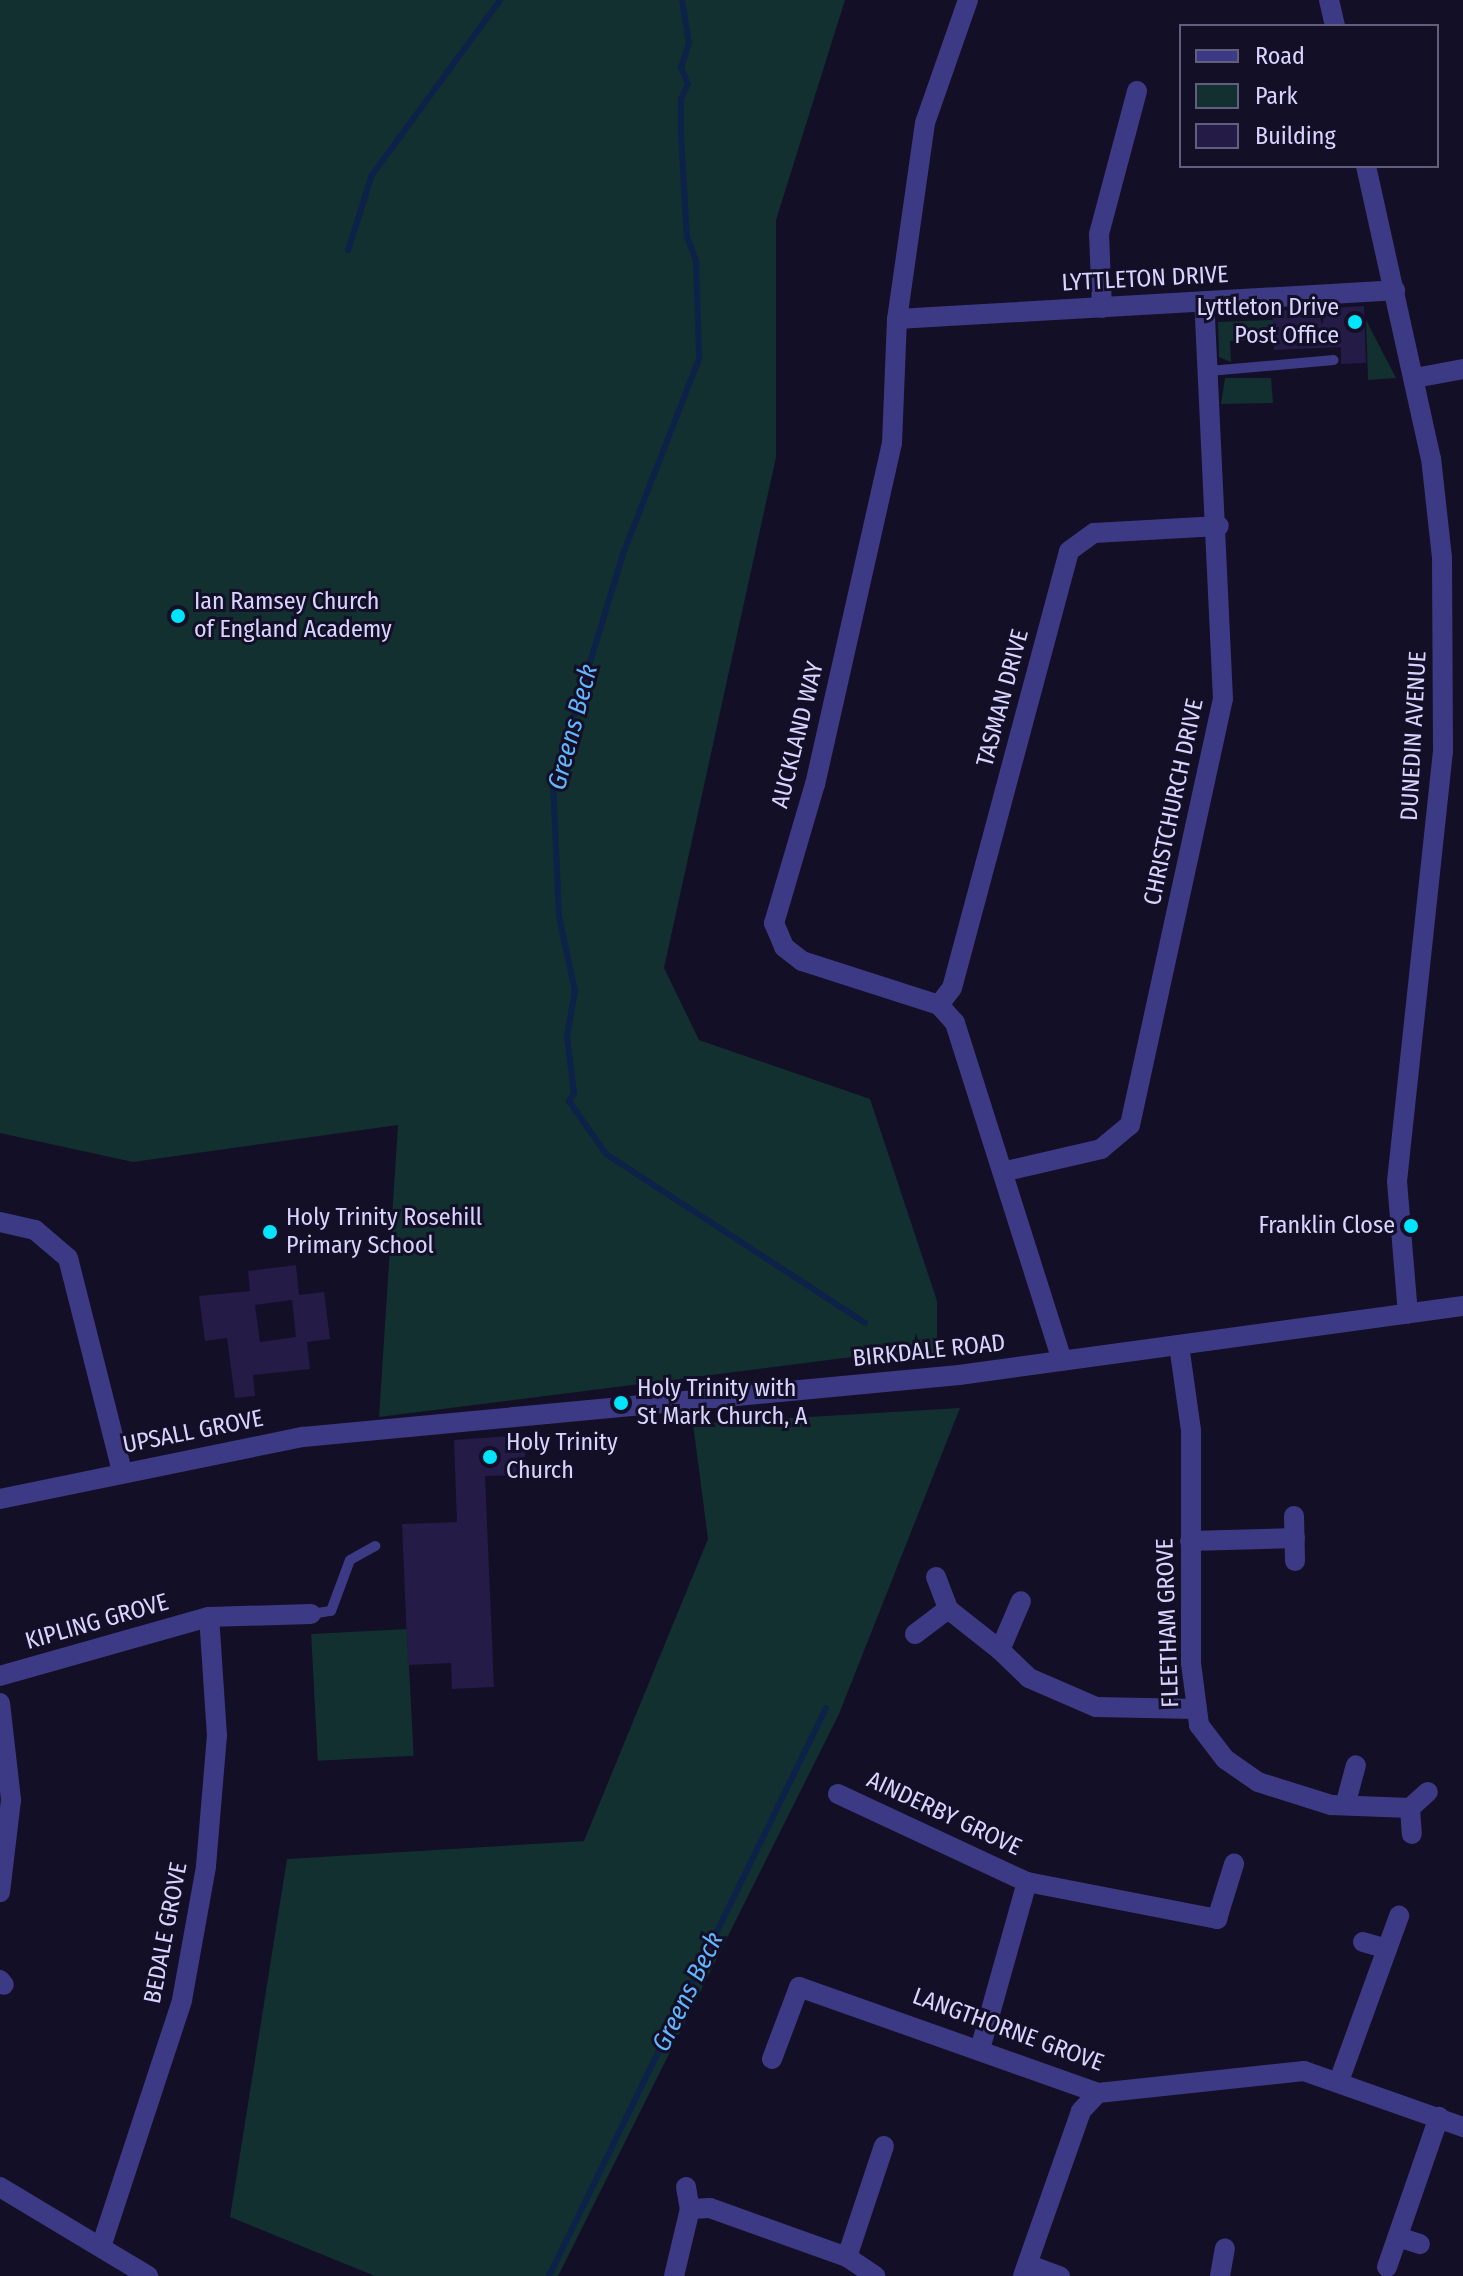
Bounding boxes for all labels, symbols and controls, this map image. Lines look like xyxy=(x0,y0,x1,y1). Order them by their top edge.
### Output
legend xyxy=(1179,24,1439,168)
text: Road xyxy=(1255,42,1305,70)
text: Park xyxy=(1255,82,1298,110)
text: Building xyxy=(1255,122,1336,150)
street label: LYTTLETON DRIVE xyxy=(1061,260,1229,298)
place label: Lyttleton Drive Post Office xyxy=(1196,294,1339,350)
marker: Lyttleton Drive Post Office xyxy=(1346,313,1364,331)
place label: Ian Ramsey Church of England Academy xyxy=(194,588,392,644)
marker: Ian Ramsey Church of England Academy xyxy=(169,607,187,625)
street label: TASMAN DRIVE xyxy=(971,626,1035,770)
street label: DUNEDIN AVENUE xyxy=(1395,650,1433,822)
street label: AUCKLAND WAY xyxy=(766,659,830,811)
water label: Greens Beck xyxy=(541,661,605,793)
street label: CHRISTCHURCH DRIVE xyxy=(1138,696,1210,908)
place label: Holy Trinity Rosehill Primary School xyxy=(286,1204,482,1260)
place label: Franklin Close xyxy=(1259,1212,1395,1240)
marker: Franklin Close xyxy=(1402,1217,1420,1235)
marker: Holy Trinity Rosehill Primary School xyxy=(261,1223,279,1241)
street label: BIRKDALE ROAD xyxy=(851,1329,1007,1373)
place label: Holy Trinity with St Mark Church, A xyxy=(637,1375,807,1431)
marker: Holy Trinity with St Mark Church, A xyxy=(612,1394,630,1412)
street label: UPSALL GROVE xyxy=(120,1404,266,1460)
place label: Holy Trinity Church xyxy=(506,1429,618,1485)
marker: Holy Trinity Church xyxy=(481,1448,499,1466)
street label: FLEETHAM GROVE xyxy=(1151,1538,1185,1708)
street label: KIPLING GROVE xyxy=(22,1588,172,1656)
street label: AINDERBY GROVE xyxy=(862,1766,1026,1862)
street label: BEDALE GROVE xyxy=(138,1860,194,2006)
water label: Greens Beck xyxy=(646,1927,730,2057)
street label: LANGTHORNE GROVE xyxy=(908,1982,1108,2078)

